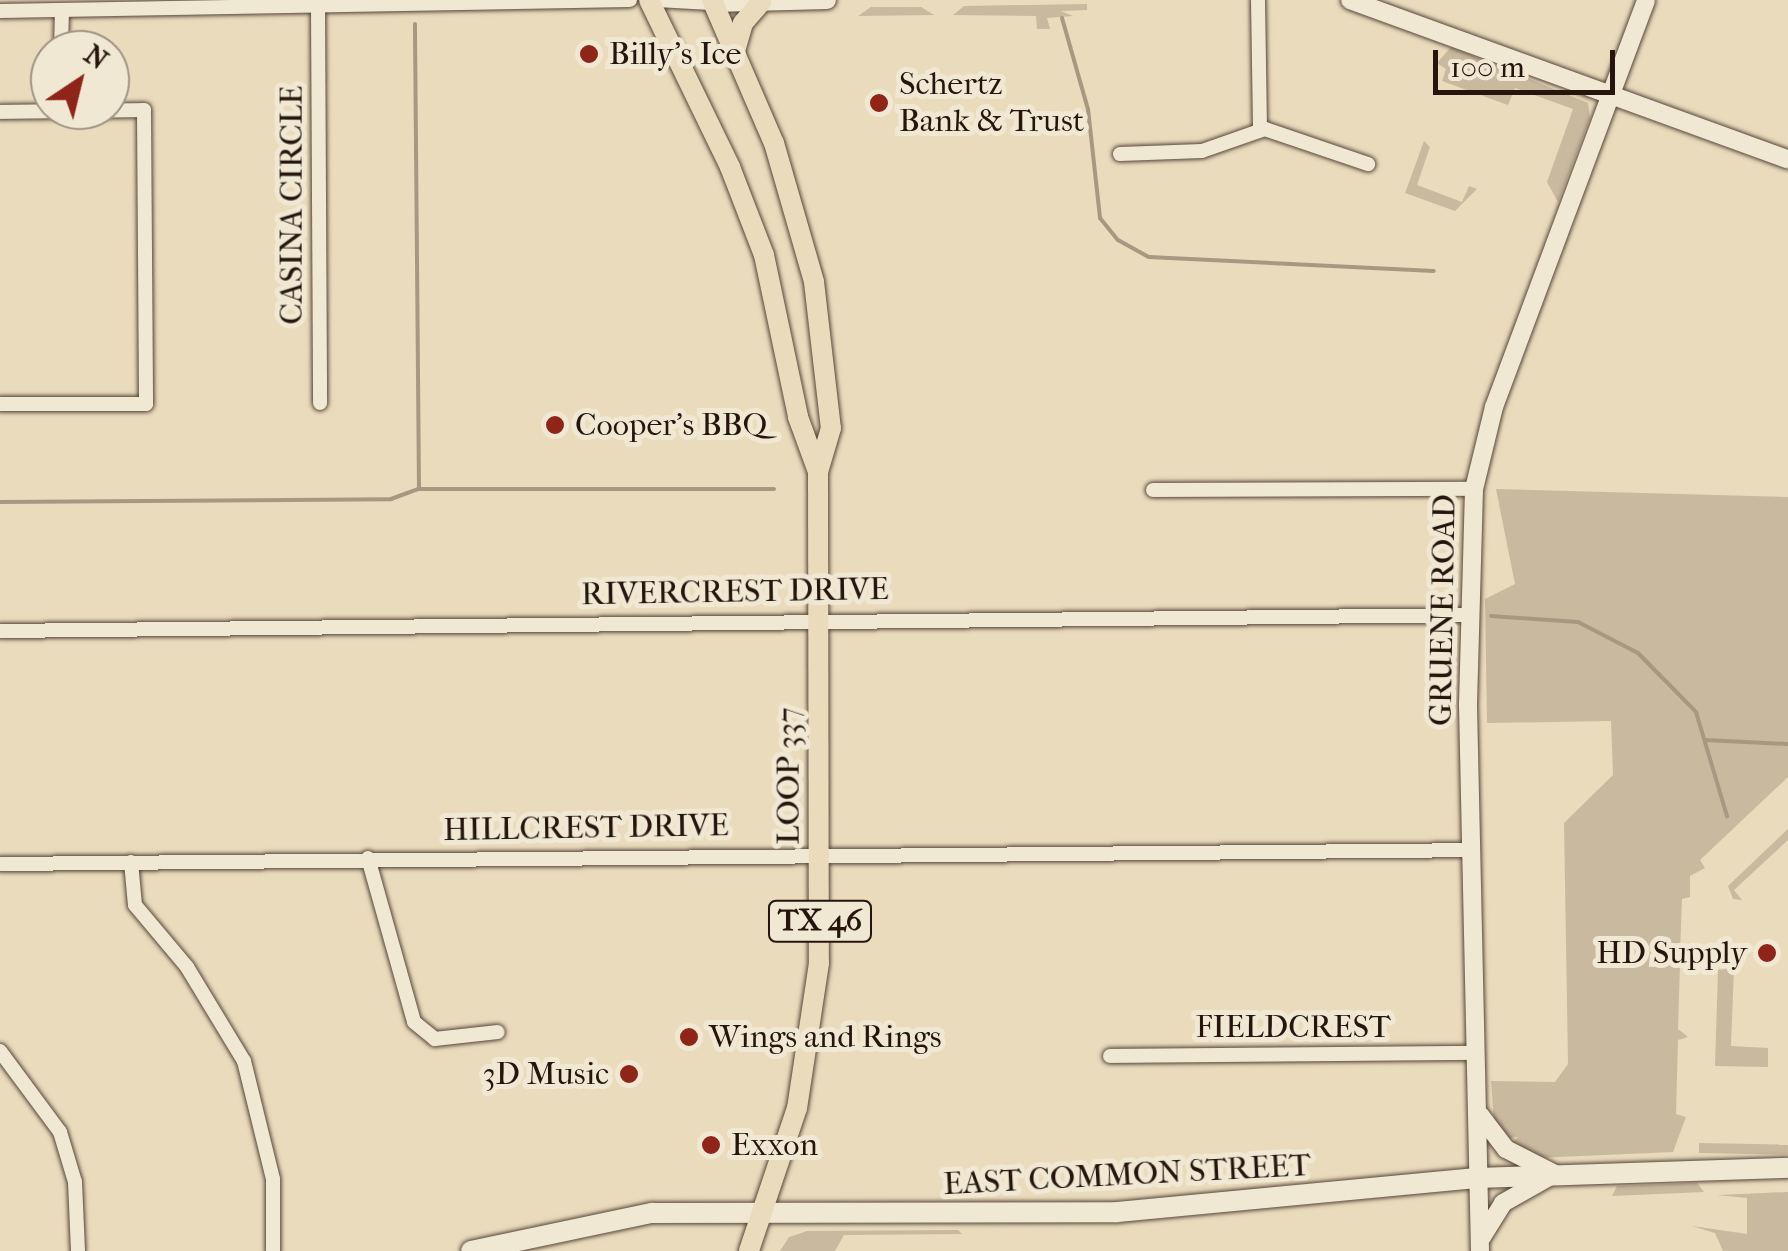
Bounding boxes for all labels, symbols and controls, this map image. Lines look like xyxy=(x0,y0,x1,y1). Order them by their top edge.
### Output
north arrow xyxy=(30,30,130,130)
scale bar xyxy=(1438,30,1620,92)
place label: Billy's Ice xyxy=(609,35,741,73)
text: N xyxy=(78,37,115,76)
marker: Billy's Ice xyxy=(578,43,600,65)
text: 100 m xyxy=(1450,50,1525,85)
place label: Schertz Bank & Trust xyxy=(899,66,1084,141)
street label: CASINA CIRCLE xyxy=(273,85,311,325)
marker: Schertz Bank & Trust xyxy=(868,92,890,114)
place label: Cooper's BBQ xyxy=(575,406,767,444)
marker: Cooper's BBQ xyxy=(544,414,566,436)
street label: GRUENE ROAD xyxy=(1422,494,1464,726)
street label: RIVERCREST DRIVE xyxy=(581,570,889,614)
street label: LOOP 337 xyxy=(770,707,808,845)
street label: HILLCREST DRIVE xyxy=(443,806,729,850)
road number: TX 46 xyxy=(768,896,872,946)
place label: HD Supply xyxy=(1596,934,1747,972)
marker: HD Supply xyxy=(1756,942,1778,964)
street label: FIELDCREST xyxy=(1195,1008,1391,1046)
place label: Wings and Rings xyxy=(709,1018,942,1056)
marker: Wings and Rings xyxy=(678,1026,700,1048)
place label: 3D Music xyxy=(482,1055,609,1093)
marker: 3D Music xyxy=(618,1063,640,1085)
place label: Exxon xyxy=(731,1126,818,1164)
marker: Exxon xyxy=(700,1134,722,1156)
street label: EAST COMMON STREET xyxy=(942,1146,1312,1204)

